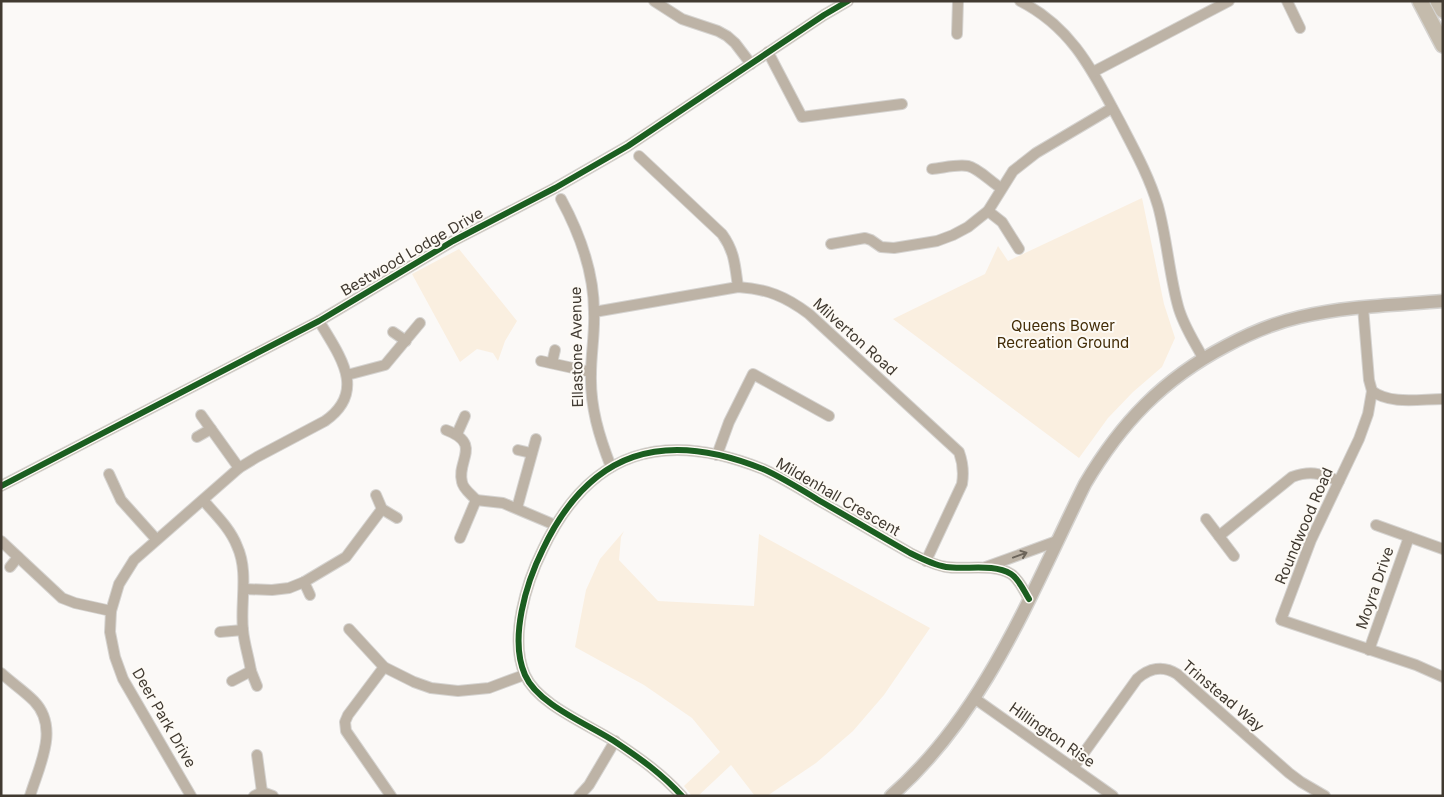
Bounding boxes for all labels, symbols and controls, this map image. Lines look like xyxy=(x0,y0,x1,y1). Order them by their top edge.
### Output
street label: Bestwood Lodge Drive xyxy=(337,203,486,300)
street label: Ellastone Avenue xyxy=(566,286,587,408)
street label: Milverton Road xyxy=(809,294,901,379)
park label: Queens Bower Recreation Ground xyxy=(997,316,1129,352)
street label: Mildenhall Crescent xyxy=(773,453,904,540)
street label: Roundwood Road xyxy=(1270,465,1337,587)
street label: Moyra Drive xyxy=(1352,544,1398,632)
one-way arrow xyxy=(1012,550,1027,559)
street label: Trinstead Way xyxy=(1178,656,1269,736)
street label: Deer Park Drive xyxy=(128,665,201,771)
street label: Hillington Rise xyxy=(1006,698,1099,771)

